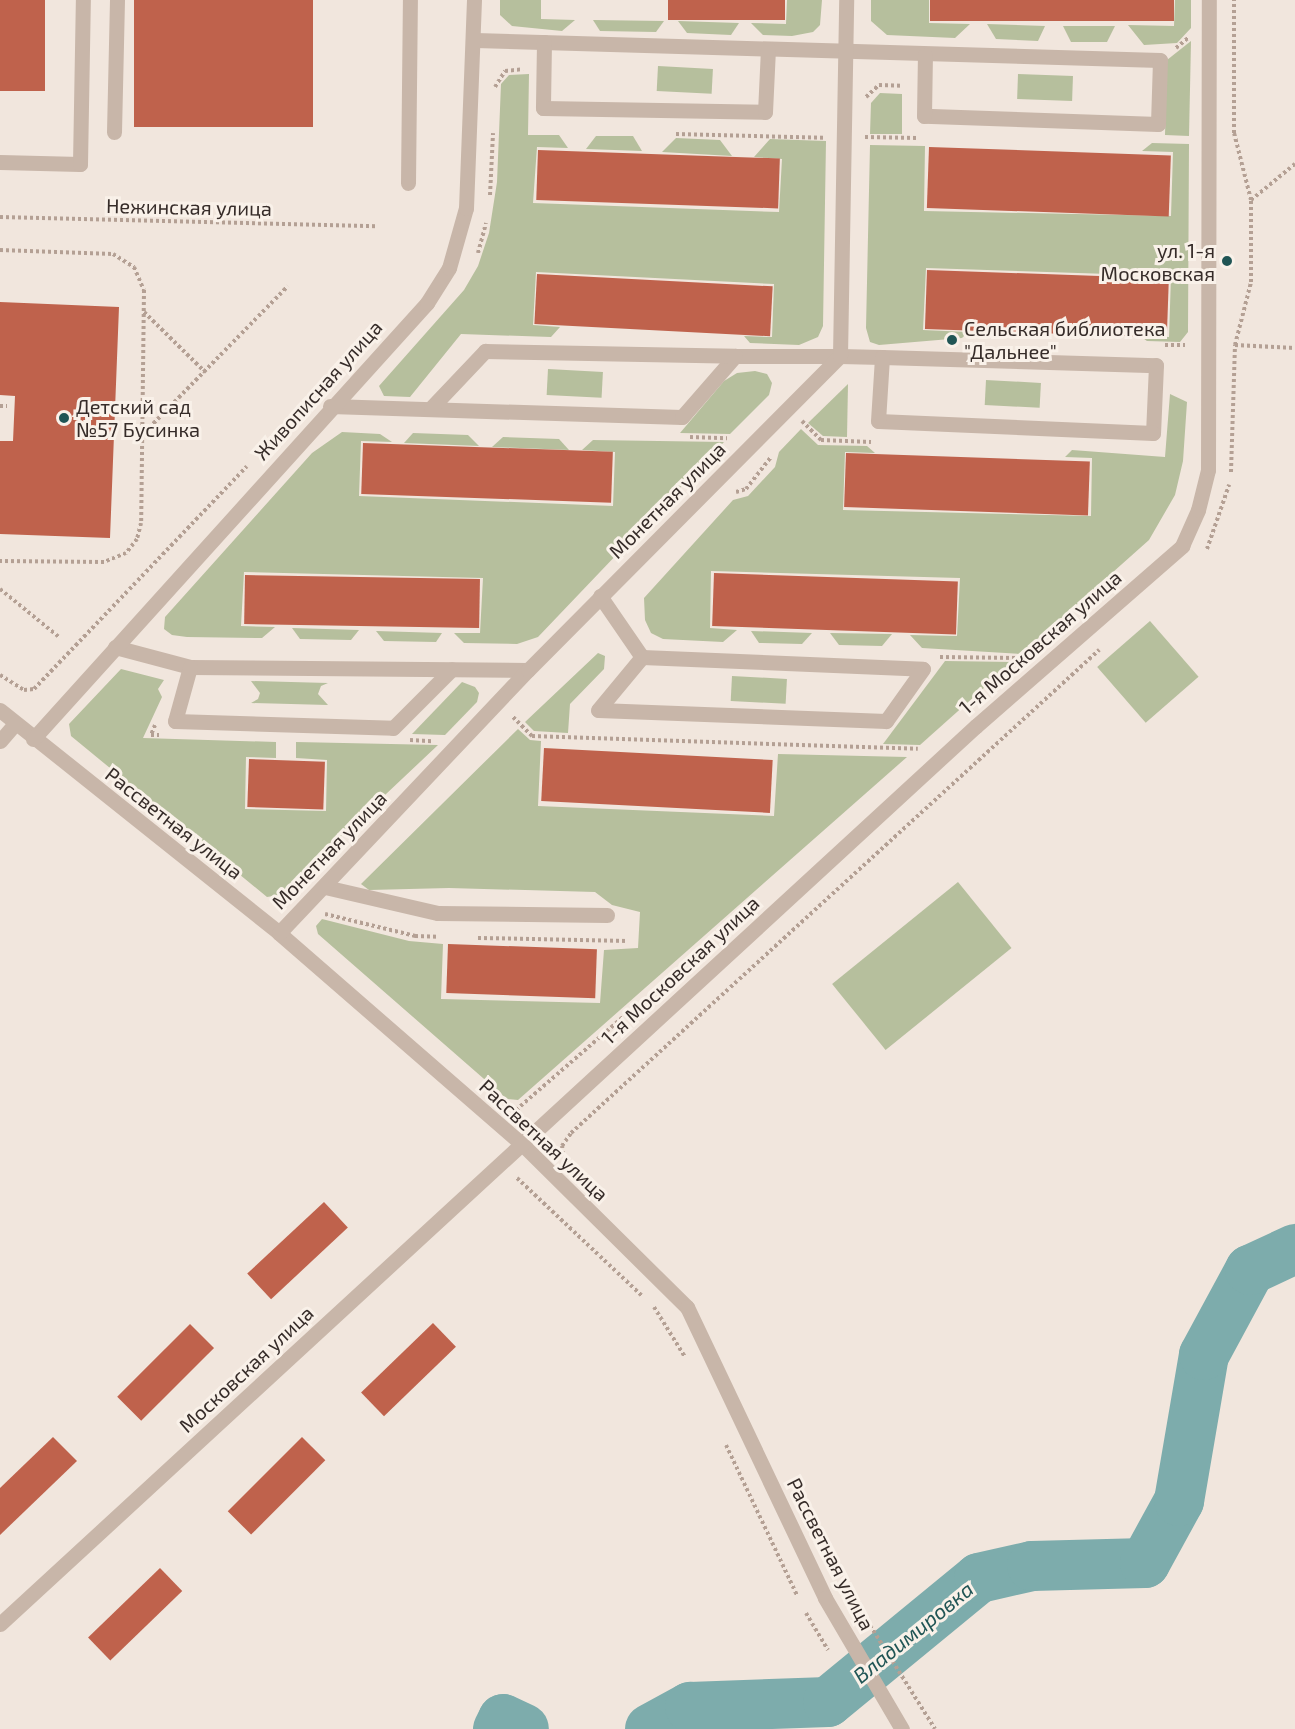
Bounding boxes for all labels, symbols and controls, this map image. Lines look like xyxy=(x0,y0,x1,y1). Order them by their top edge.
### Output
street label: Нежинская улица xyxy=(106,194,272,220)
place label: ул. 1-я Московская xyxy=(1101,238,1215,285)
marker: ул. 1-я Московская xyxy=(1220,254,1234,268)
street label: Живописная улица xyxy=(249,315,387,465)
place label: Сельская библиотека "Дальнее" xyxy=(964,316,1166,363)
marker: Сельская библиотека "Дальнее" xyxy=(945,333,959,347)
place label: Детский сад №57 Бусинка xyxy=(76,394,200,441)
marker: Детский сад №57 Бусинка xyxy=(57,411,71,425)
street label: Монетная улица xyxy=(604,437,730,563)
street label: 1-я Московская улица xyxy=(954,565,1126,719)
street label: Рассветная улица xyxy=(101,762,247,884)
street label: Монетная улица xyxy=(267,786,391,914)
street label: 1-я Московская улица xyxy=(596,891,764,1049)
street label: Рассветная улица xyxy=(475,1074,613,1206)
street label: Московская улица xyxy=(174,1301,318,1437)
street label: Рассветная улица xyxy=(782,1474,880,1634)
water label: Владимировка xyxy=(848,1576,978,1688)

